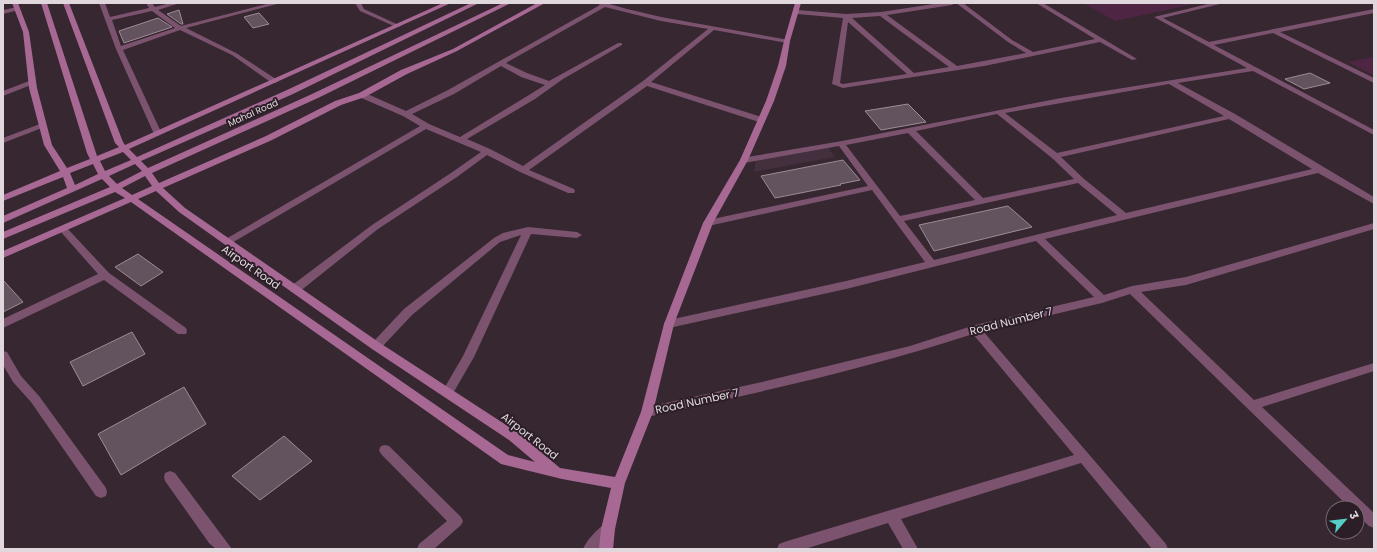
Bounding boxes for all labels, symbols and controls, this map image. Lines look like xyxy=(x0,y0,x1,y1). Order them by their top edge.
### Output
street label: Mahal Road xyxy=(226,97,280,129)
street label: Airport Road xyxy=(218,241,284,293)
street label: Road Number 7 xyxy=(968,303,1054,339)
street label: Road Number 7 xyxy=(654,384,740,418)
street label: Airport Road xyxy=(498,409,562,463)
north arrow xyxy=(1325,500,1365,540)
text: उ xyxy=(1345,508,1363,522)

